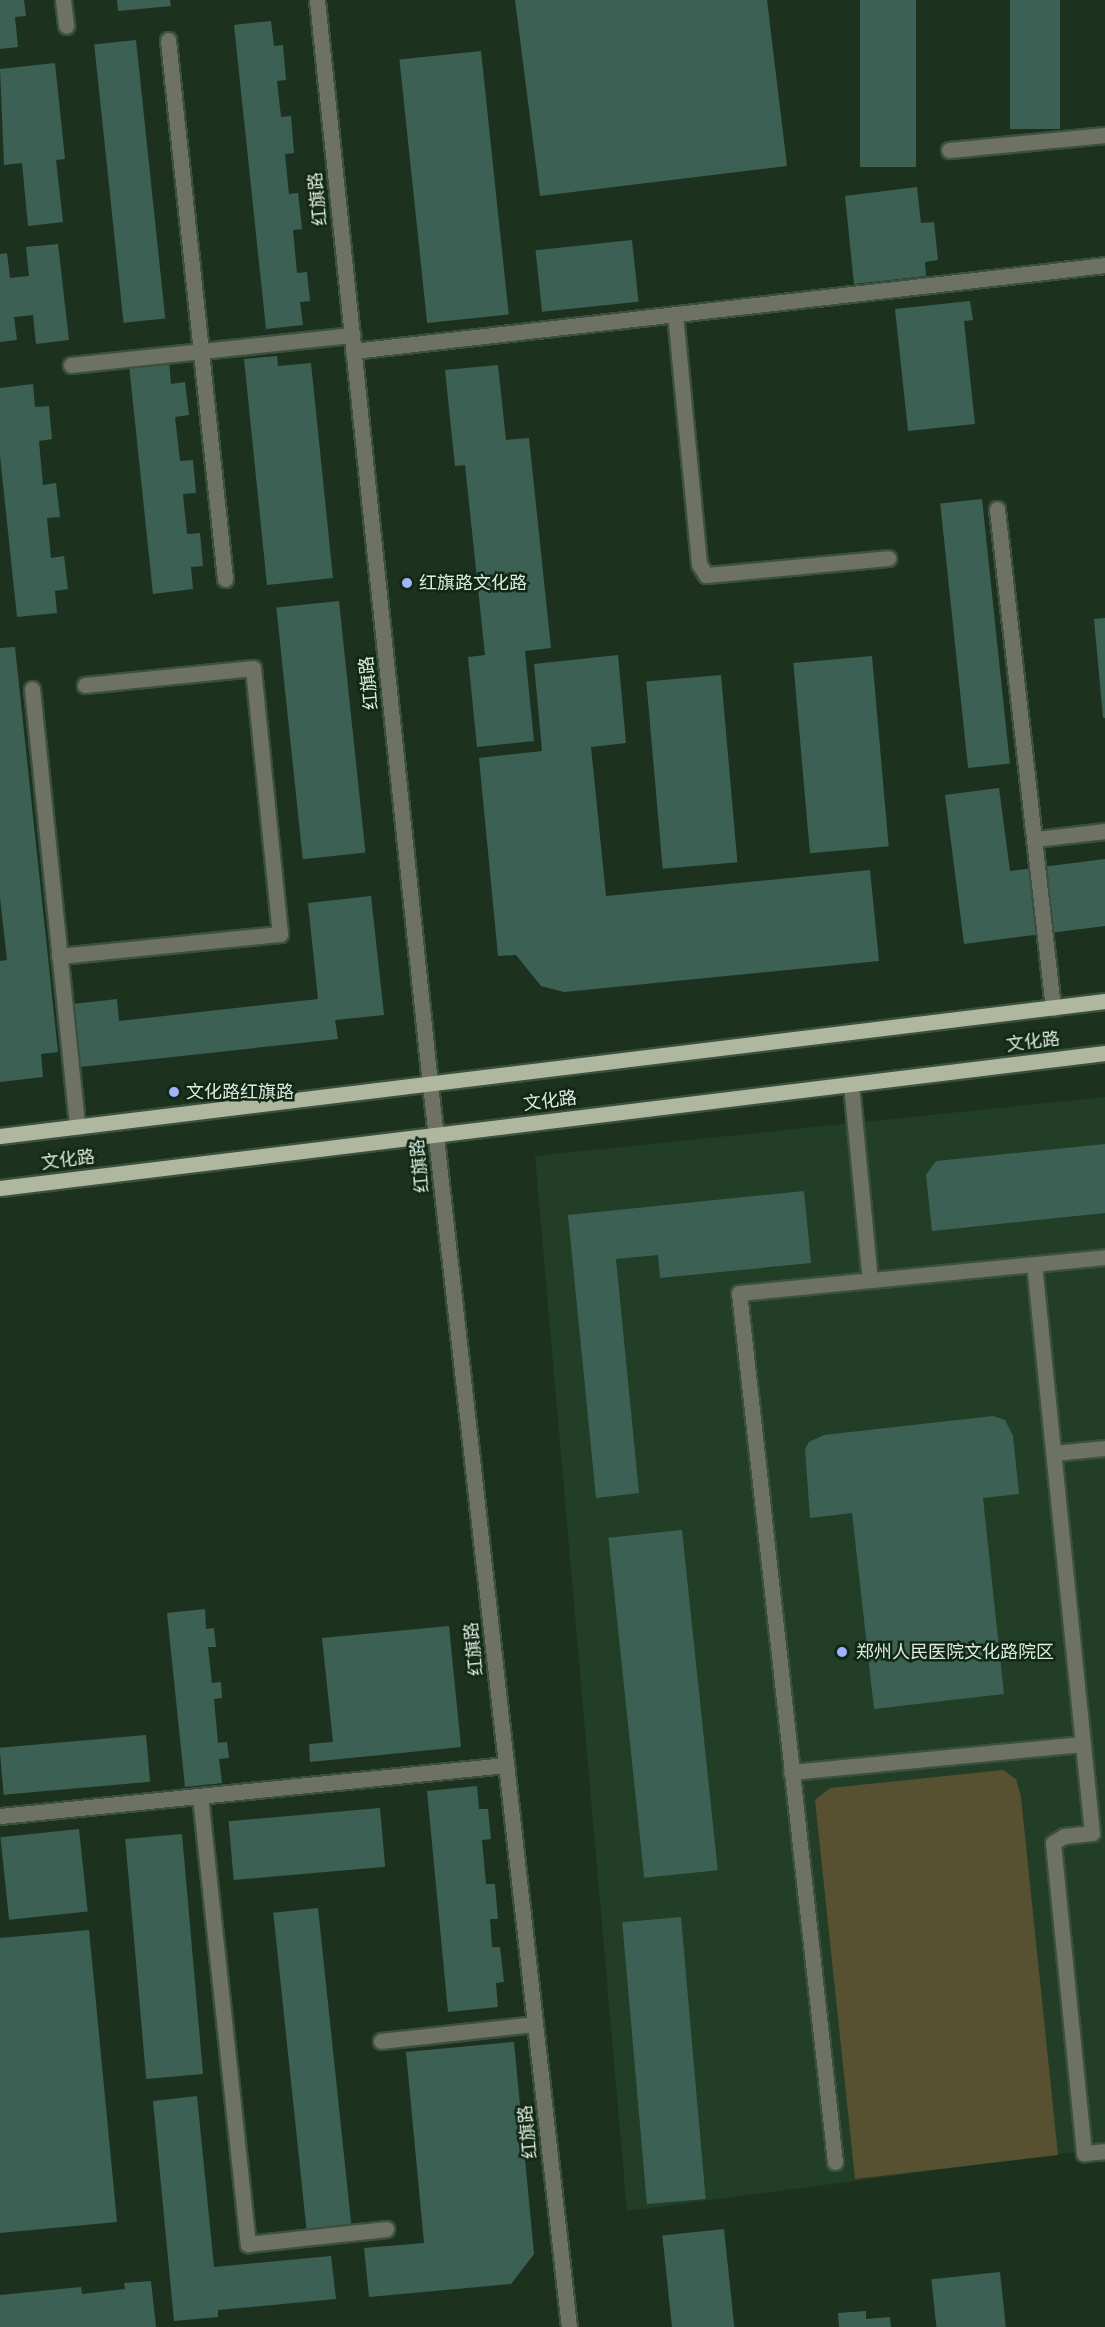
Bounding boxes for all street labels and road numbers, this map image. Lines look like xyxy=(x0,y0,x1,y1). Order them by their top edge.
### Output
street label: 红旗路 xyxy=(304,171,332,227)
street label: 红旗路 xyxy=(355,655,383,711)
street label: 文化路 xyxy=(1005,1028,1061,1056)
street label: 文化路 xyxy=(522,1087,578,1115)
street label: 红旗路 xyxy=(406,1138,434,1194)
street label: 文化路 xyxy=(40,1146,96,1174)
street label: 红旗路 xyxy=(460,1621,488,1677)
street label: 红旗路 xyxy=(514,2104,542,2160)

